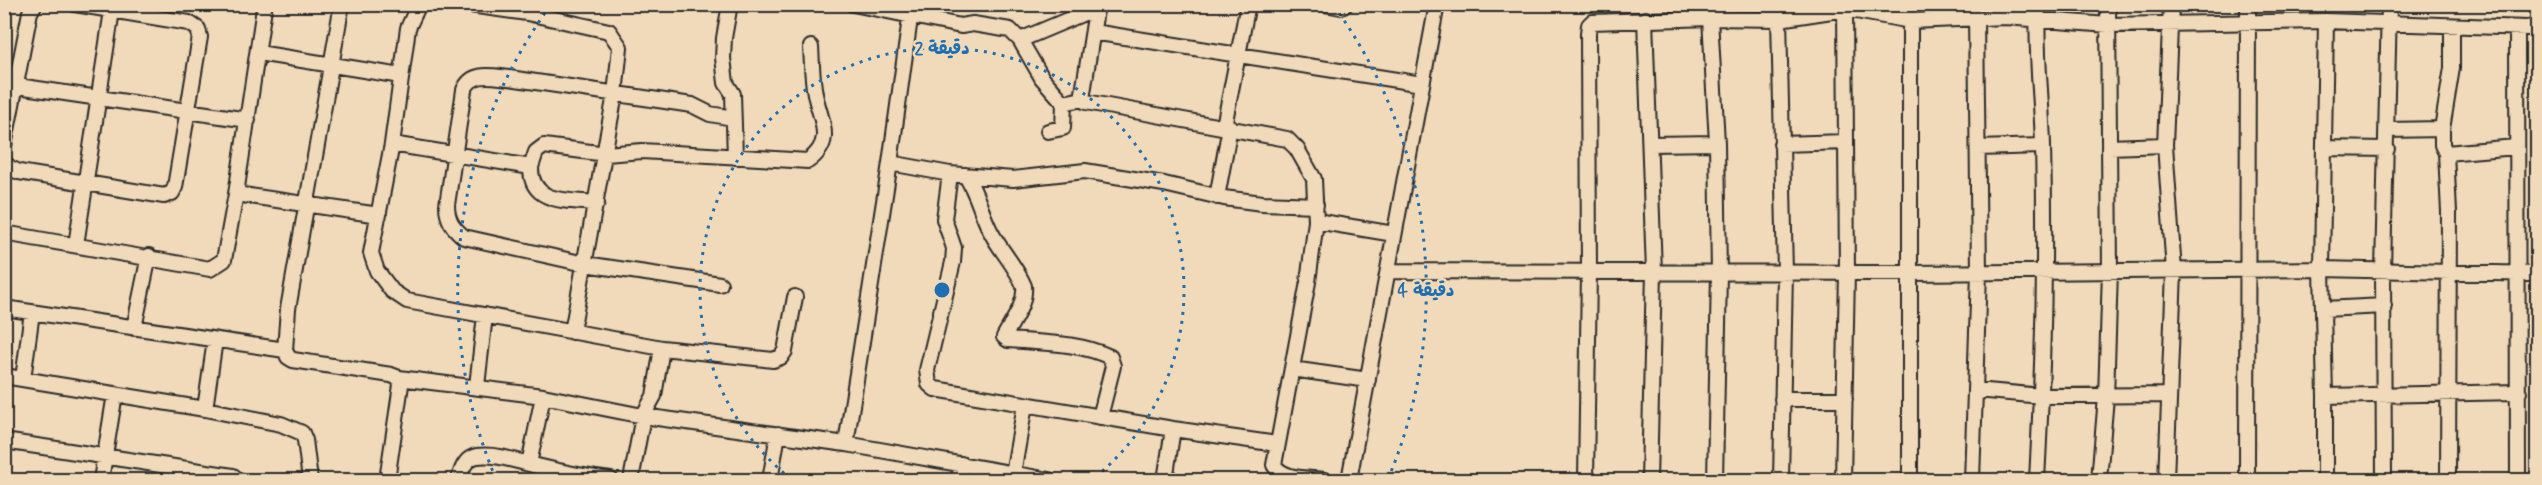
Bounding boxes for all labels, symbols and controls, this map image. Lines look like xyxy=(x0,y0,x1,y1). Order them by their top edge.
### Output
text: 2 دقيقة xyxy=(914,37,970,61)
text: 4 دقيقة xyxy=(1398,279,1454,303)
centre of rings xyxy=(932,280,952,300)

